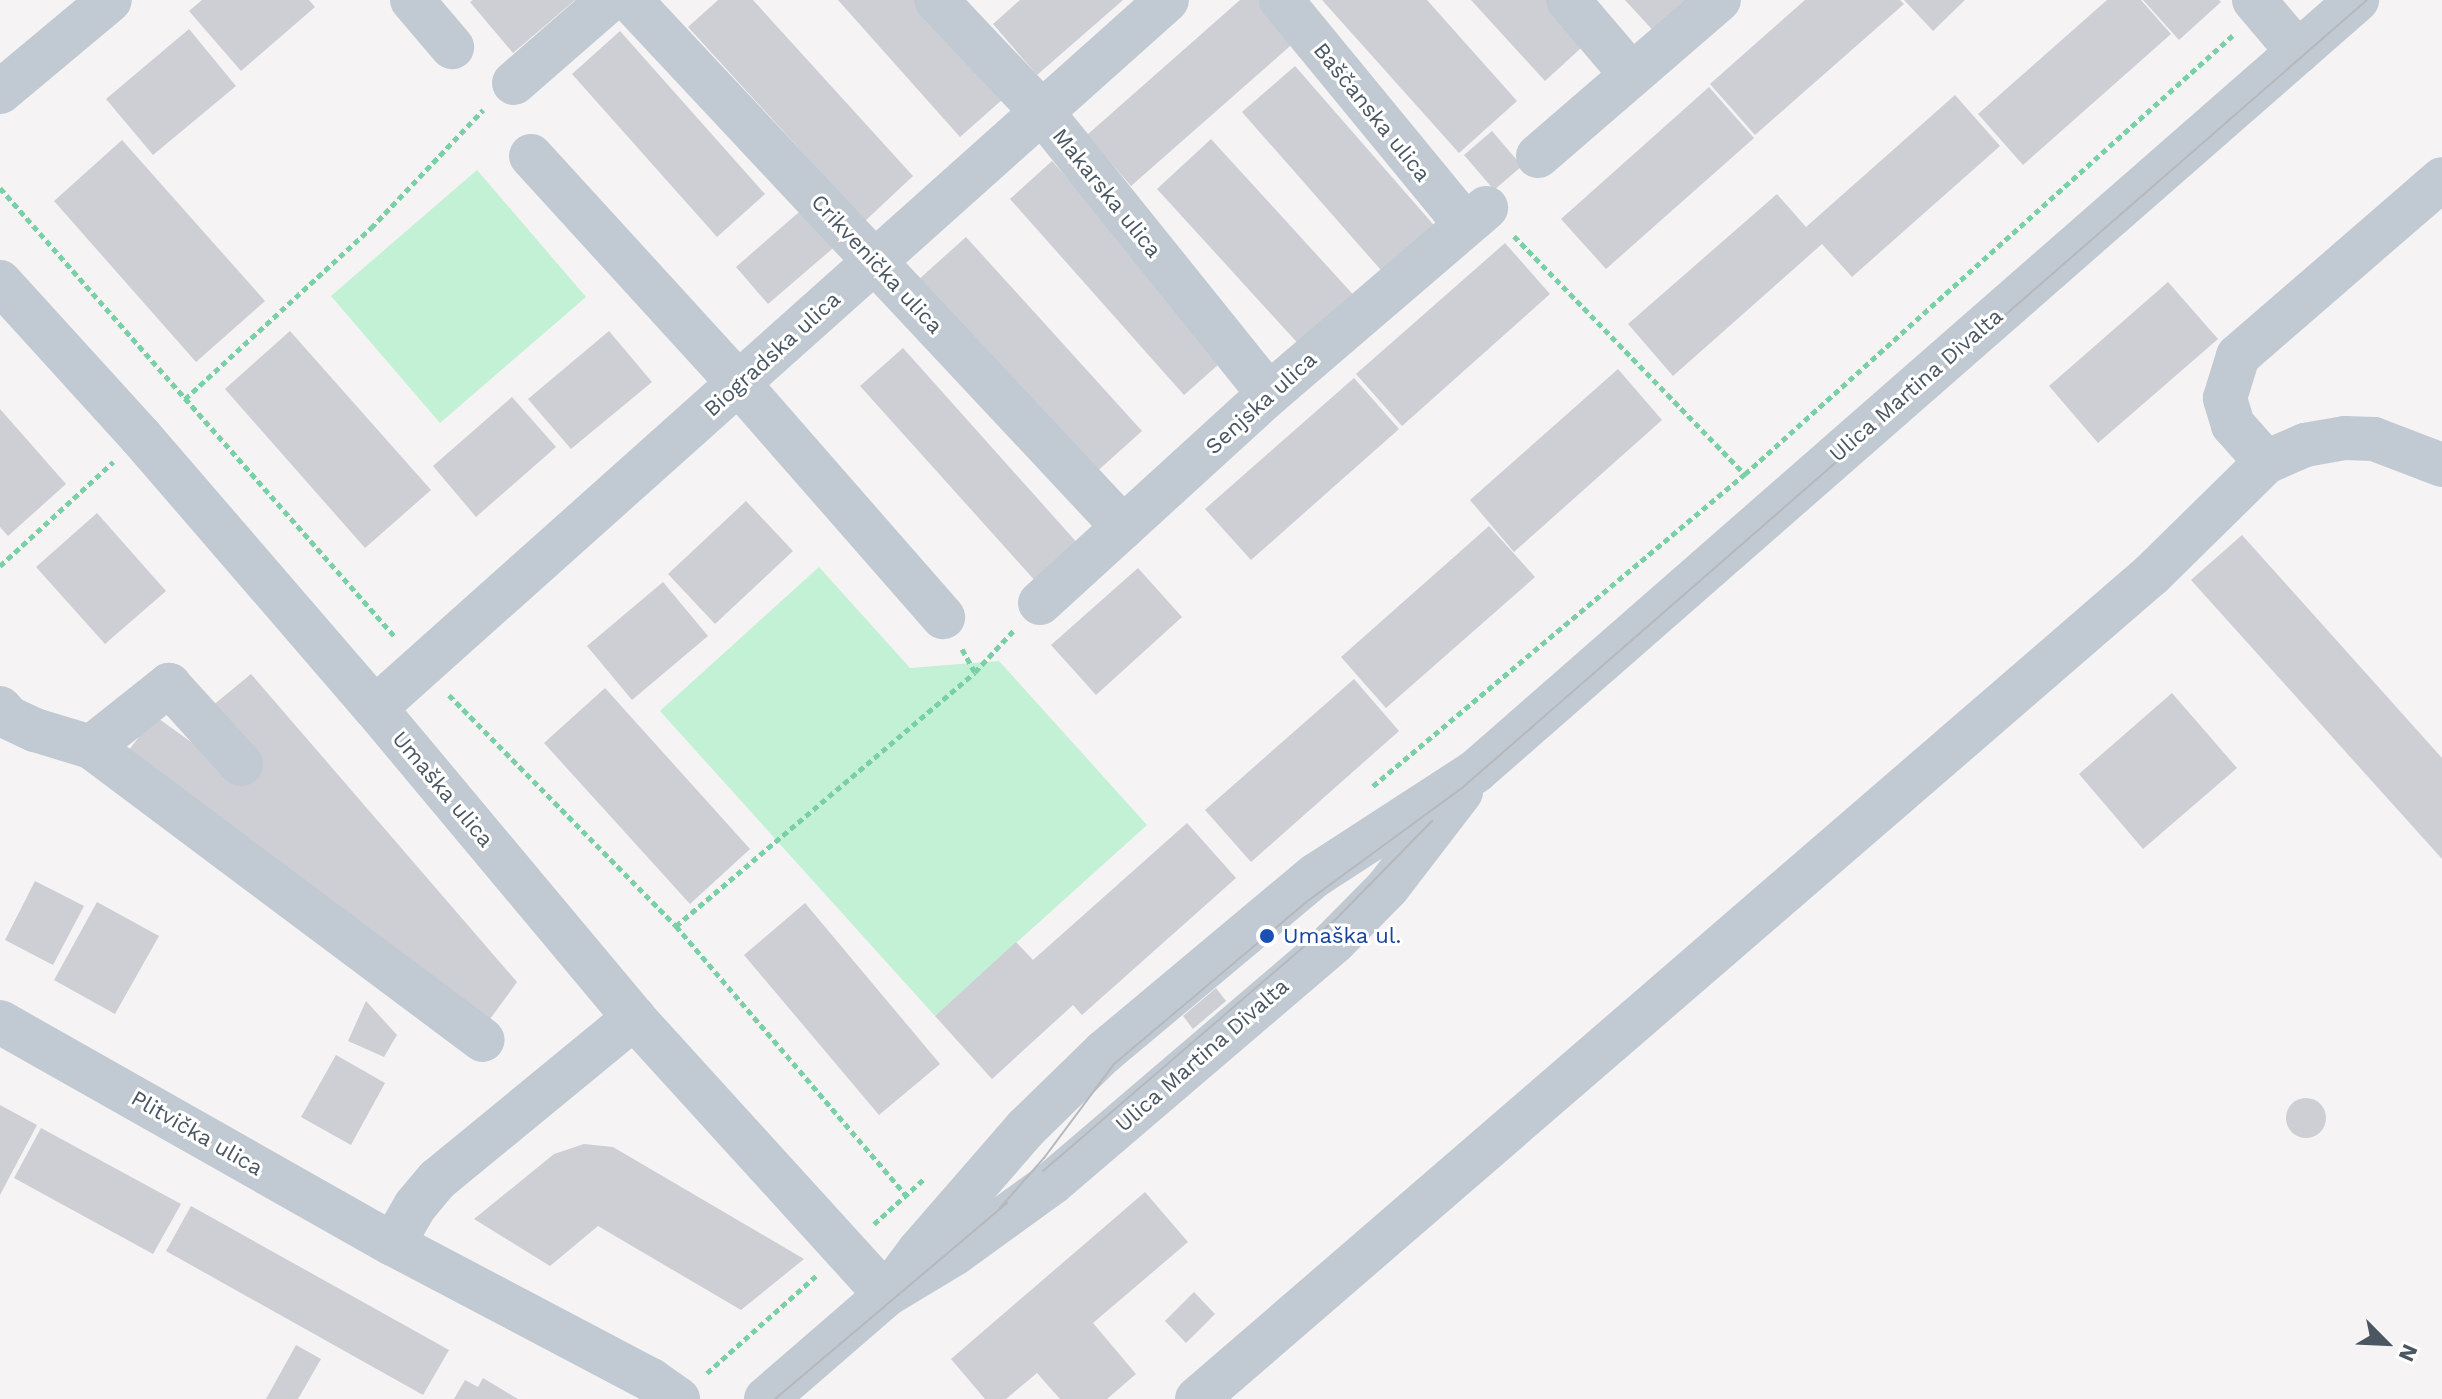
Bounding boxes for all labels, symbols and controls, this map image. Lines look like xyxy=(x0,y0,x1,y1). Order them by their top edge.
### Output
street label: Baščanska ulica xyxy=(1308,37,1436,187)
street label: Makarska ulica xyxy=(1047,123,1167,263)
street label: Crikvenička ulica xyxy=(805,189,949,339)
street label: Biogradska ulica xyxy=(698,286,846,422)
street label: Ulica Martina Divalta xyxy=(1824,302,2008,468)
street label: Senjska ulica xyxy=(1200,346,1322,460)
street label: Umaška ulica xyxy=(387,726,499,852)
place label: Umaška ul. xyxy=(1283,923,1402,949)
marker: Umaška ul. xyxy=(1258,927,1276,945)
street label: Ulica Martina Divalta xyxy=(1110,972,1294,1138)
street label: Plitvička ulica xyxy=(126,1085,268,1181)
north arrow xyxy=(2346,1303,2426,1383)
text: N xyxy=(2394,1340,2423,1366)

